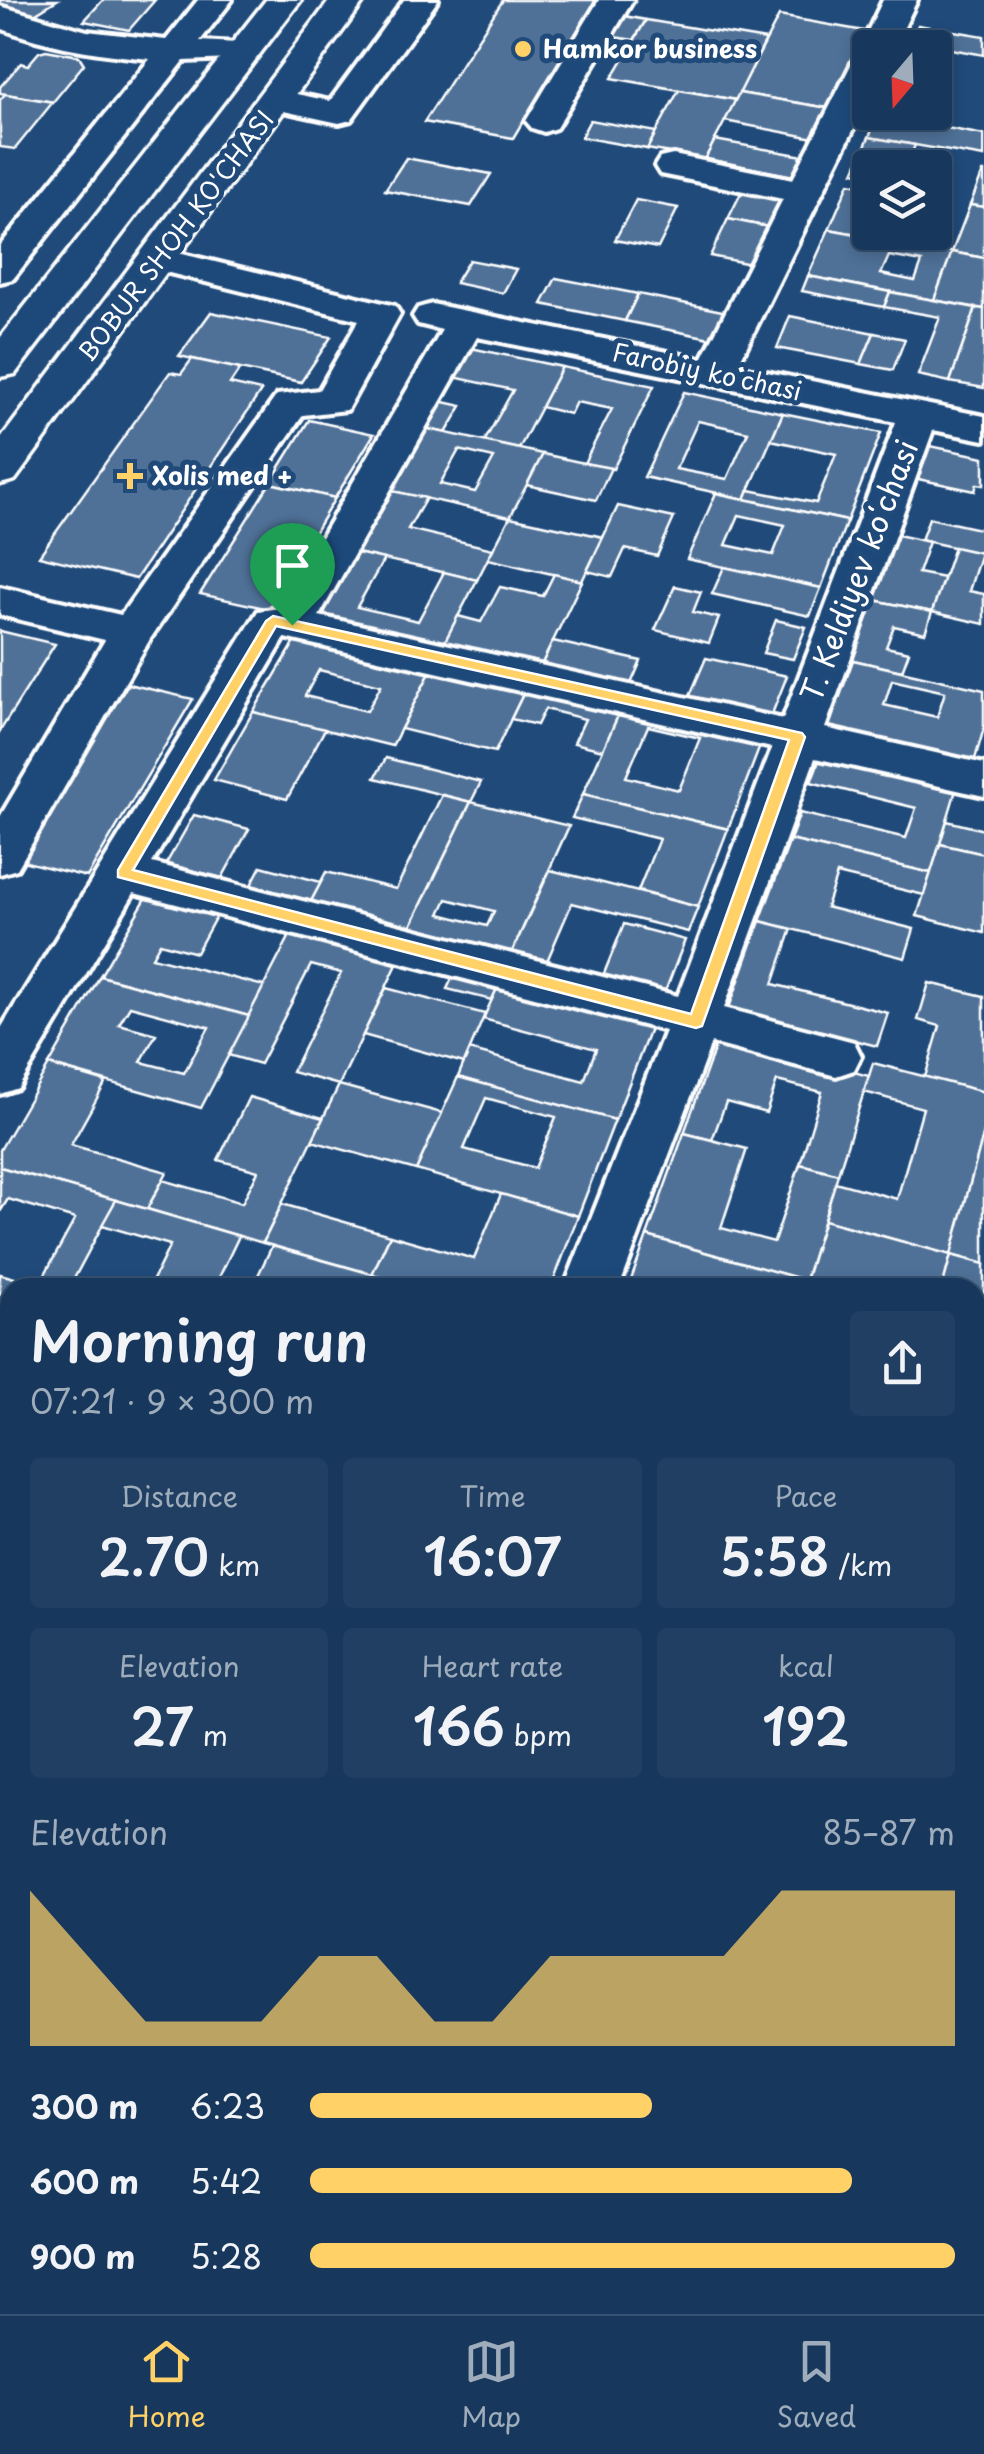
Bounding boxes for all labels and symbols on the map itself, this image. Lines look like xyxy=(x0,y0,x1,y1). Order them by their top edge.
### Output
place label: Hamkor business xyxy=(543,29,757,67)
north arrow xyxy=(852,30,952,130)
marker: Hamkor business xyxy=(512,38,534,60)
street label: BOBUR SHOH KO'CHASI xyxy=(68,102,283,369)
street label: Farobiy koʻchasi xyxy=(609,332,805,410)
street label: T. Keldiyev koʻchasi xyxy=(787,433,928,707)
place label: Xolis med + xyxy=(152,456,293,494)
marker: Xolis med + xyxy=(117,463,143,489)
pin xyxy=(250,523,335,626)

